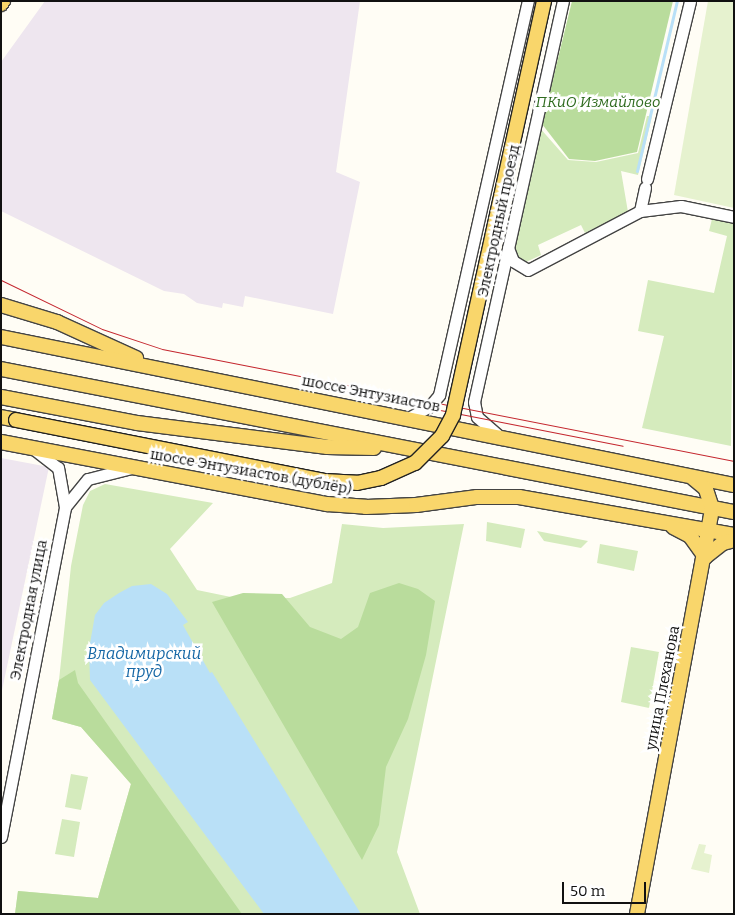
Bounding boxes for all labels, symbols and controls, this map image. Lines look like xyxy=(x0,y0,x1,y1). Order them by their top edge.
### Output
park label: ПКиО Измайлово xyxy=(536,94,660,112)
street label: Электродный проезд xyxy=(474,143,524,299)
street label: шоссе Энтузиастов xyxy=(300,372,442,416)
street label: шоссе Энтузиастов (дублёр) xyxy=(149,445,353,499)
street label: Электродная улица xyxy=(7,538,51,682)
street label: улица Плеханова xyxy=(642,624,684,752)
water label: Владимирский пруд xyxy=(87,644,201,682)
scale bar xyxy=(565,872,649,904)
text: 50 m xyxy=(570,882,605,900)

